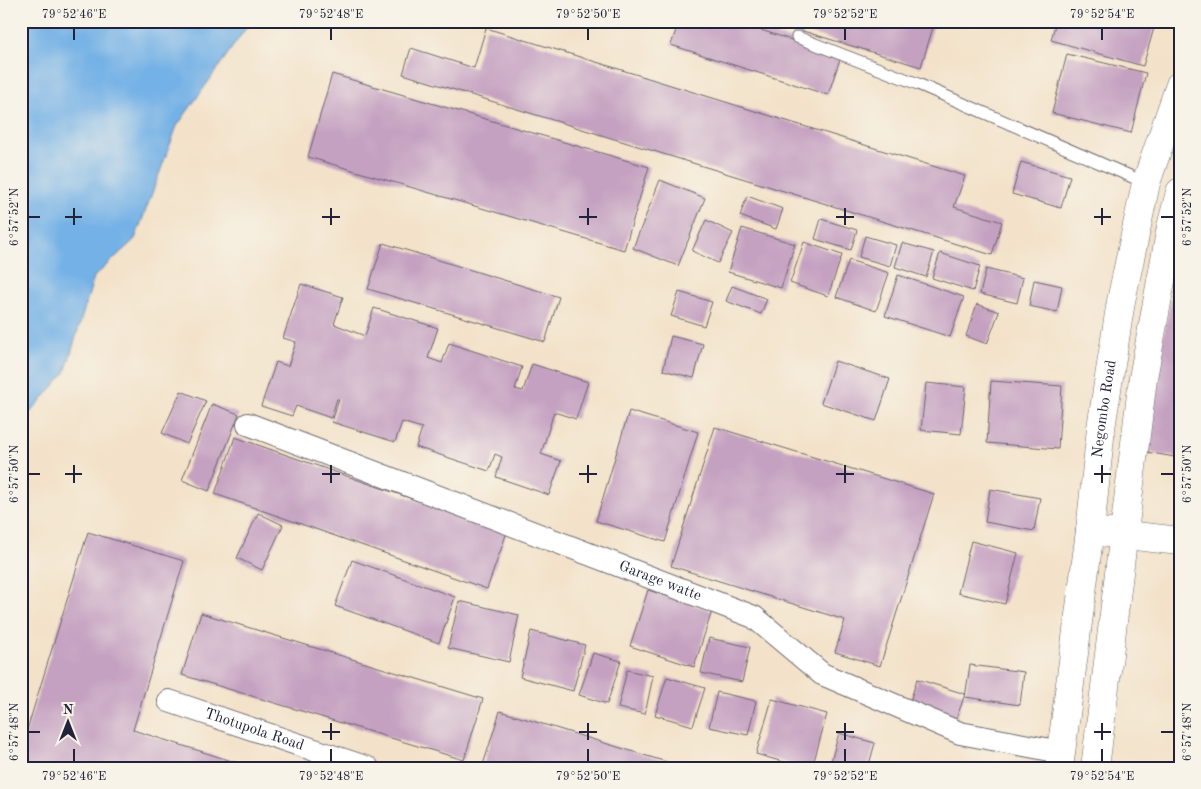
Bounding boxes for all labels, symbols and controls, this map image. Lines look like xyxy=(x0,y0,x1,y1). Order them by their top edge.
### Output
text: 79°52'46"E xyxy=(42,8,106,21)
text: 79°52'48"E xyxy=(299,8,363,21)
text: 79°52'50"E xyxy=(556,8,620,21)
text: 79°52'52"E xyxy=(813,8,877,21)
text: 79°52'54"E xyxy=(1070,8,1134,21)
text: 6°57'52"N xyxy=(8,188,21,246)
text: 6°57'52"N xyxy=(1181,188,1194,246)
street label: Negombo Road xyxy=(1090,359,1119,459)
text: 6°57'50"N xyxy=(8,445,21,503)
text: 6°57'50"N xyxy=(1181,445,1194,503)
street label: Garage watte xyxy=(617,559,703,604)
north arrow xyxy=(42,696,92,746)
text: 6°57'48"N xyxy=(8,703,21,761)
text: N xyxy=(63,703,74,717)
text: 6°57'48"N xyxy=(1181,703,1194,761)
street label: Thotupola Road xyxy=(203,706,306,753)
text: 79°52'46"E xyxy=(42,770,106,783)
text: 79°52'48"E xyxy=(299,770,363,783)
text: 79°52'50"E xyxy=(556,770,620,783)
text: 79°52'52"E xyxy=(813,770,877,783)
text: 79°52'54"E xyxy=(1070,770,1134,783)

